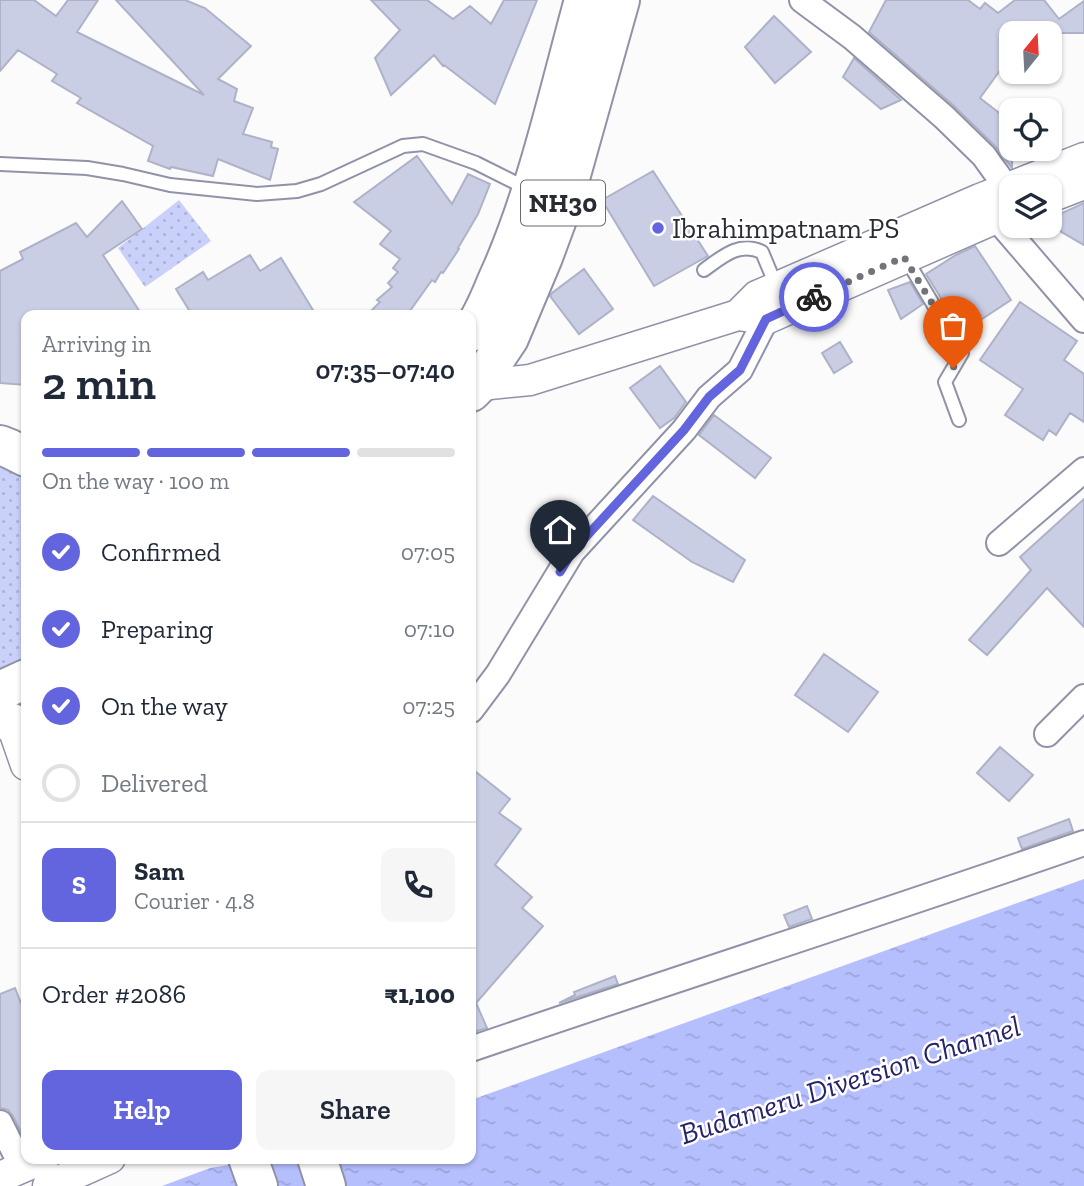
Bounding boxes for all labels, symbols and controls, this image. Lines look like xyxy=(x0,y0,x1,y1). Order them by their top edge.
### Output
north arrow xyxy=(999,21,1062,84)
map controls xyxy=(999,21,1062,238)
button: locate xyxy=(999,98,1062,161)
button: layers xyxy=(999,175,1062,238)
road number: NH30 xyxy=(521,180,605,226)
place label: Ibrahimpatnam PS xyxy=(672,212,899,245)
marker: Ibrahimpatnam PS xyxy=(650,220,666,236)
courier xyxy=(779,262,849,332)
icon: bike xyxy=(795,278,833,316)
pin xyxy=(923,296,983,368)
icon: bag xyxy=(934,307,972,345)
text: Arriving in xyxy=(42,330,151,358)
text: 07:35–07:40 xyxy=(316,354,455,386)
text: 2 min xyxy=(42,356,156,411)
text: On the way · 100 m xyxy=(42,467,229,495)
pin xyxy=(530,500,590,572)
icon: home xyxy=(541,511,579,549)
icon: check xyxy=(42,533,80,571)
text: Confirmed xyxy=(101,536,221,568)
text: 07:05 xyxy=(401,538,455,566)
icon: check xyxy=(42,610,80,648)
text: Preparing xyxy=(101,613,213,645)
text: 07:10 xyxy=(404,615,455,643)
icon: check xyxy=(42,687,80,725)
text: On the way xyxy=(101,690,228,722)
text: 07:25 xyxy=(402,692,455,720)
text: Delivered xyxy=(101,767,208,799)
button: phone xyxy=(381,848,455,922)
text: Sam xyxy=(134,855,184,887)
text: S xyxy=(72,869,86,901)
text: Courier · 4.8 xyxy=(134,887,255,915)
text: Order #2086 xyxy=(42,978,186,1010)
text: ₹1,100 xyxy=(384,978,455,1010)
water label: Budameru Diversion Channel xyxy=(675,1008,1025,1152)
button: Help xyxy=(42,1070,242,1150)
button: Share xyxy=(256,1070,455,1150)

